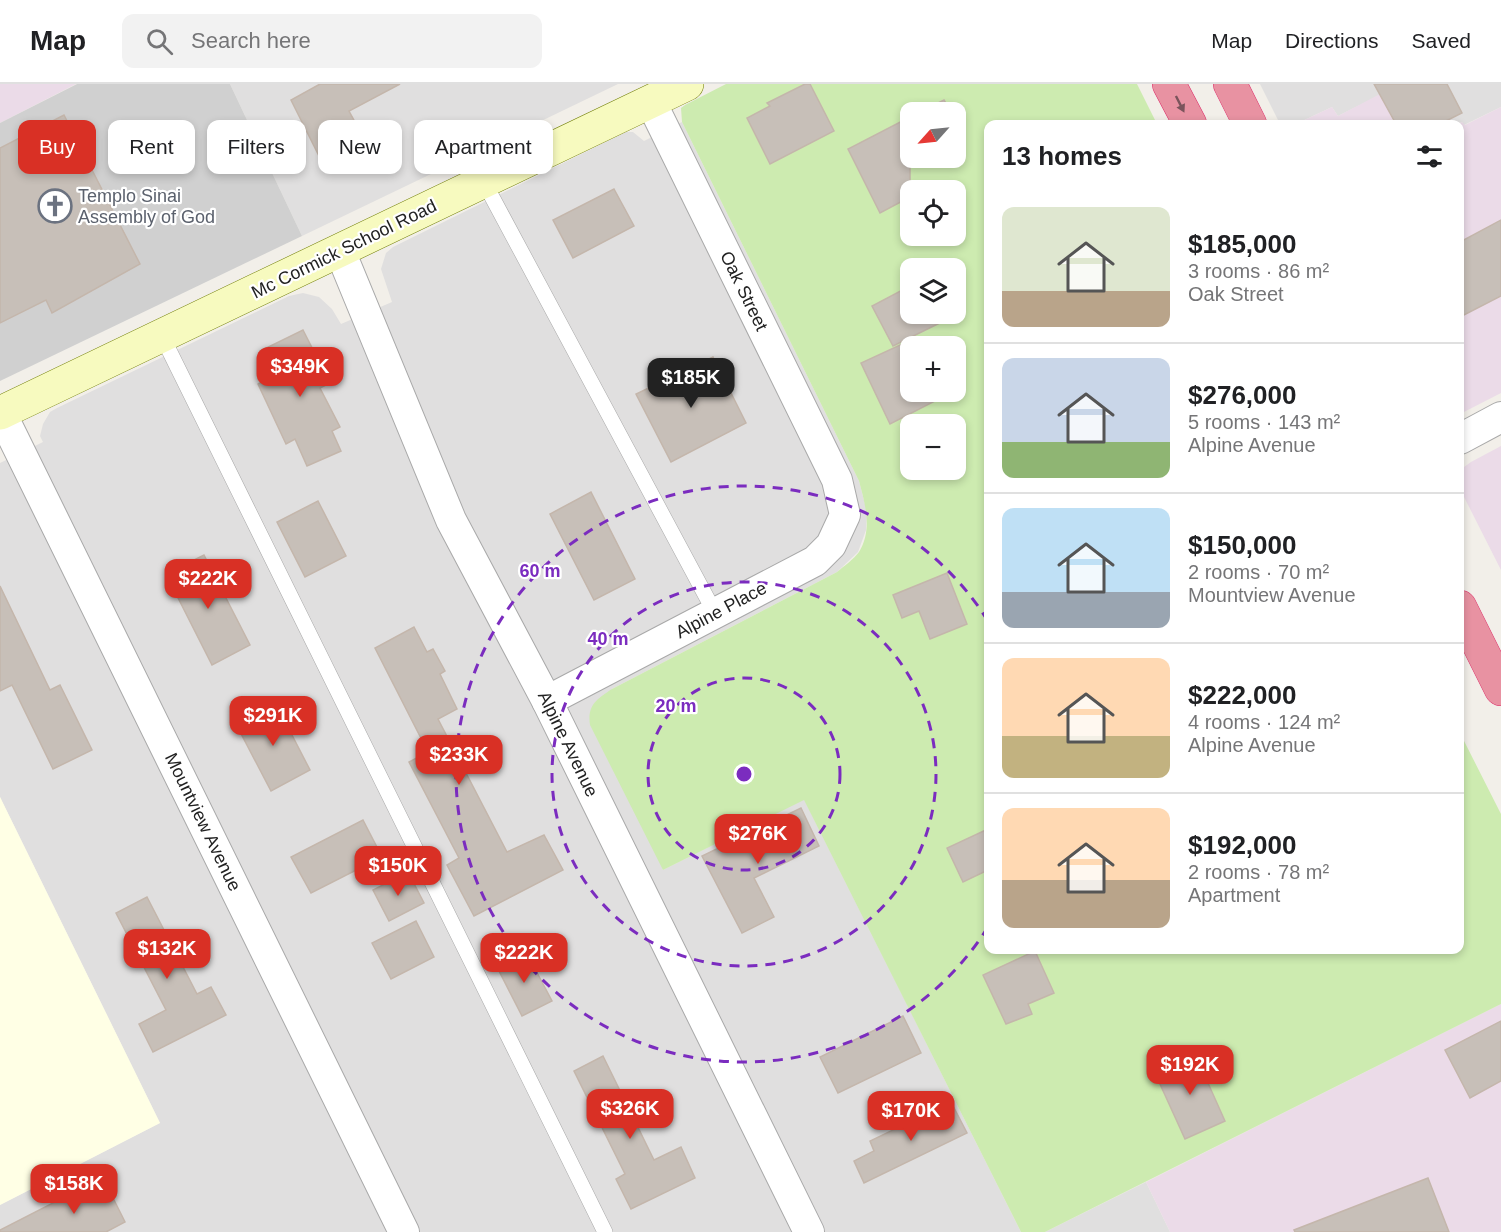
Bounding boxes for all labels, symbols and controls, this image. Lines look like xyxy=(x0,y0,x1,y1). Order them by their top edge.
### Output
search box xyxy=(122,14,542,68)
text: Map xyxy=(30,25,86,56)
icon: search xyxy=(143,25,176,58)
text: Search here xyxy=(191,28,311,53)
text: Map xyxy=(1211,29,1252,52)
text: Directions xyxy=(1285,29,1378,52)
text: Saved xyxy=(1411,29,1471,52)
one-way arrow xyxy=(1175,96,1184,113)
north arrow xyxy=(900,102,966,168)
map controls xyxy=(900,102,966,480)
chip: Buy xyxy=(18,120,96,174)
chip: Rent xyxy=(108,120,195,174)
chip: Filters xyxy=(207,120,306,174)
chip: New xyxy=(318,120,402,174)
chip: Apartment xyxy=(414,120,553,174)
icon: filters xyxy=(1413,140,1446,173)
text: 13 homes xyxy=(1002,141,1122,171)
button: locate xyxy=(900,180,966,246)
place label: Templo Sinai Assembly of God xyxy=(78,186,215,227)
church icon: Templo Sinai Assembly of God xyxy=(37,188,73,224)
street label: Mc Cormick School Road xyxy=(248,196,440,302)
text: $185,000 xyxy=(1188,229,1296,259)
icon: home xyxy=(1050,231,1122,303)
street label: Oak Street xyxy=(716,248,772,334)
button: layers xyxy=(900,258,966,324)
text: 3 rooms · 86 m² xyxy=(1188,260,1329,282)
text: Oak Street xyxy=(1188,283,1284,305)
button: + xyxy=(900,336,966,402)
pin: $349K xyxy=(258,347,342,398)
text: $349K xyxy=(271,355,329,377)
pin: $185K xyxy=(649,358,733,409)
text: $185K xyxy=(662,366,720,388)
text: $276,000 xyxy=(1188,380,1296,410)
icon: home xyxy=(1050,382,1122,454)
text: 5 rooms · 143 m² xyxy=(1188,411,1340,433)
button: − xyxy=(900,414,966,480)
text: Alpine Avenue xyxy=(1188,434,1316,456)
text: $150,000 xyxy=(1188,530,1296,560)
icon: home xyxy=(1050,532,1122,604)
pin: $222K xyxy=(166,559,250,610)
text: 60 m xyxy=(519,561,561,581)
text: 2 rooms · 70 m² xyxy=(1188,561,1329,583)
text: $222K xyxy=(179,567,237,589)
street label: Alpine Place xyxy=(672,578,770,642)
text: Mountview Avenue xyxy=(1188,584,1356,606)
text: 40 m xyxy=(587,629,629,649)
text: $222,000 xyxy=(1188,680,1296,710)
icon: home xyxy=(1050,682,1122,754)
street label: Alpine Avenue xyxy=(534,688,602,800)
pin: $291K xyxy=(231,696,315,747)
text: 20 m xyxy=(655,696,697,716)
text: $291K xyxy=(244,704,302,726)
text: 4 rooms · 124 m² xyxy=(1188,711,1340,733)
text: Alpine Avenue xyxy=(1188,734,1316,756)
pin: $233K xyxy=(417,735,501,786)
text: $233K xyxy=(430,743,488,765)
street label: Mountview Avenue xyxy=(161,750,245,894)
centre of rings xyxy=(734,764,754,784)
pin: $276K xyxy=(716,814,800,865)
text: $276K xyxy=(729,822,787,844)
text: $192,000 xyxy=(1188,830,1296,860)
icon: home xyxy=(1050,832,1122,904)
pin: $150K xyxy=(356,846,440,897)
text: $150K xyxy=(369,854,427,876)
text: 2 rooms · 78 m² xyxy=(1188,861,1329,883)
text: Apartment xyxy=(1188,884,1280,906)
pin: $132K xyxy=(125,929,209,980)
pin: $222K xyxy=(482,933,566,984)
text: $132K xyxy=(138,937,196,959)
text: $222K xyxy=(495,941,553,963)
pin: $192K xyxy=(1148,1045,1232,1096)
text: $192K xyxy=(1161,1053,1219,1075)
pin: $326K xyxy=(588,1089,672,1140)
pin: $170K xyxy=(869,1091,953,1142)
text: $326K xyxy=(601,1097,659,1119)
text: $170K xyxy=(882,1099,940,1121)
pin: $158K xyxy=(32,1164,116,1215)
text: $158K xyxy=(45,1172,103,1194)

